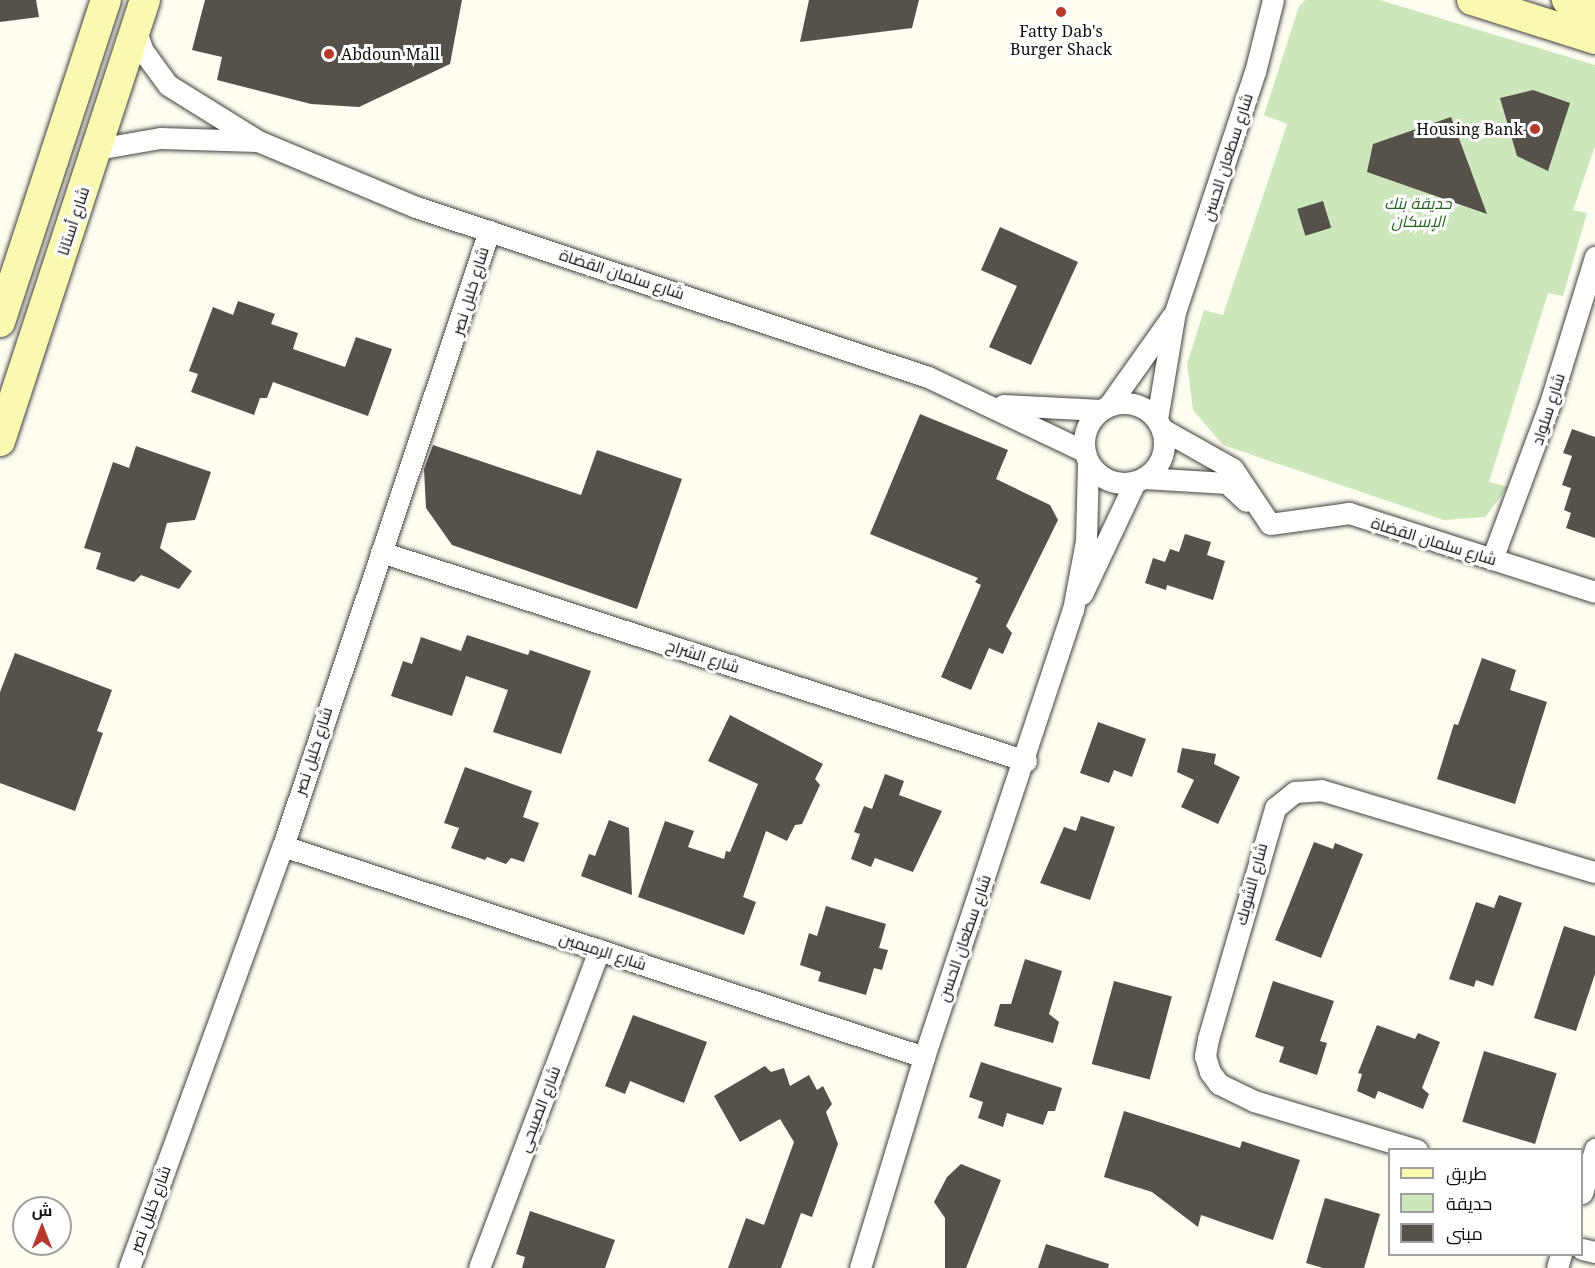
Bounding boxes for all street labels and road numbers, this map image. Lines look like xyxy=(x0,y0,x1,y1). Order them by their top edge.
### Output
street label: شارع سطعان الحسن xyxy=(1197,91,1257,223)
street label: شارع أستانا xyxy=(53,184,93,258)
street label: شارع خليل نصر xyxy=(447,245,493,337)
street label: شارع سلمان القضاة xyxy=(557,245,687,303)
street label: شارع سلواد xyxy=(1527,371,1569,447)
street label: شارع سلمان القضاة xyxy=(1369,513,1499,569)
street label: شارع الشراح xyxy=(664,635,742,677)
street label: شارع خليل نصر xyxy=(290,705,336,797)
street label: شارع الشوبك xyxy=(1231,841,1271,927)
street label: شارع سطعان الحسن xyxy=(933,872,995,1004)
street label: شارع الرميمين xyxy=(557,928,649,974)
street label: شارع الصبيحي xyxy=(514,1063,564,1155)
street label: شارع خليل نصر xyxy=(125,1163,175,1255)

